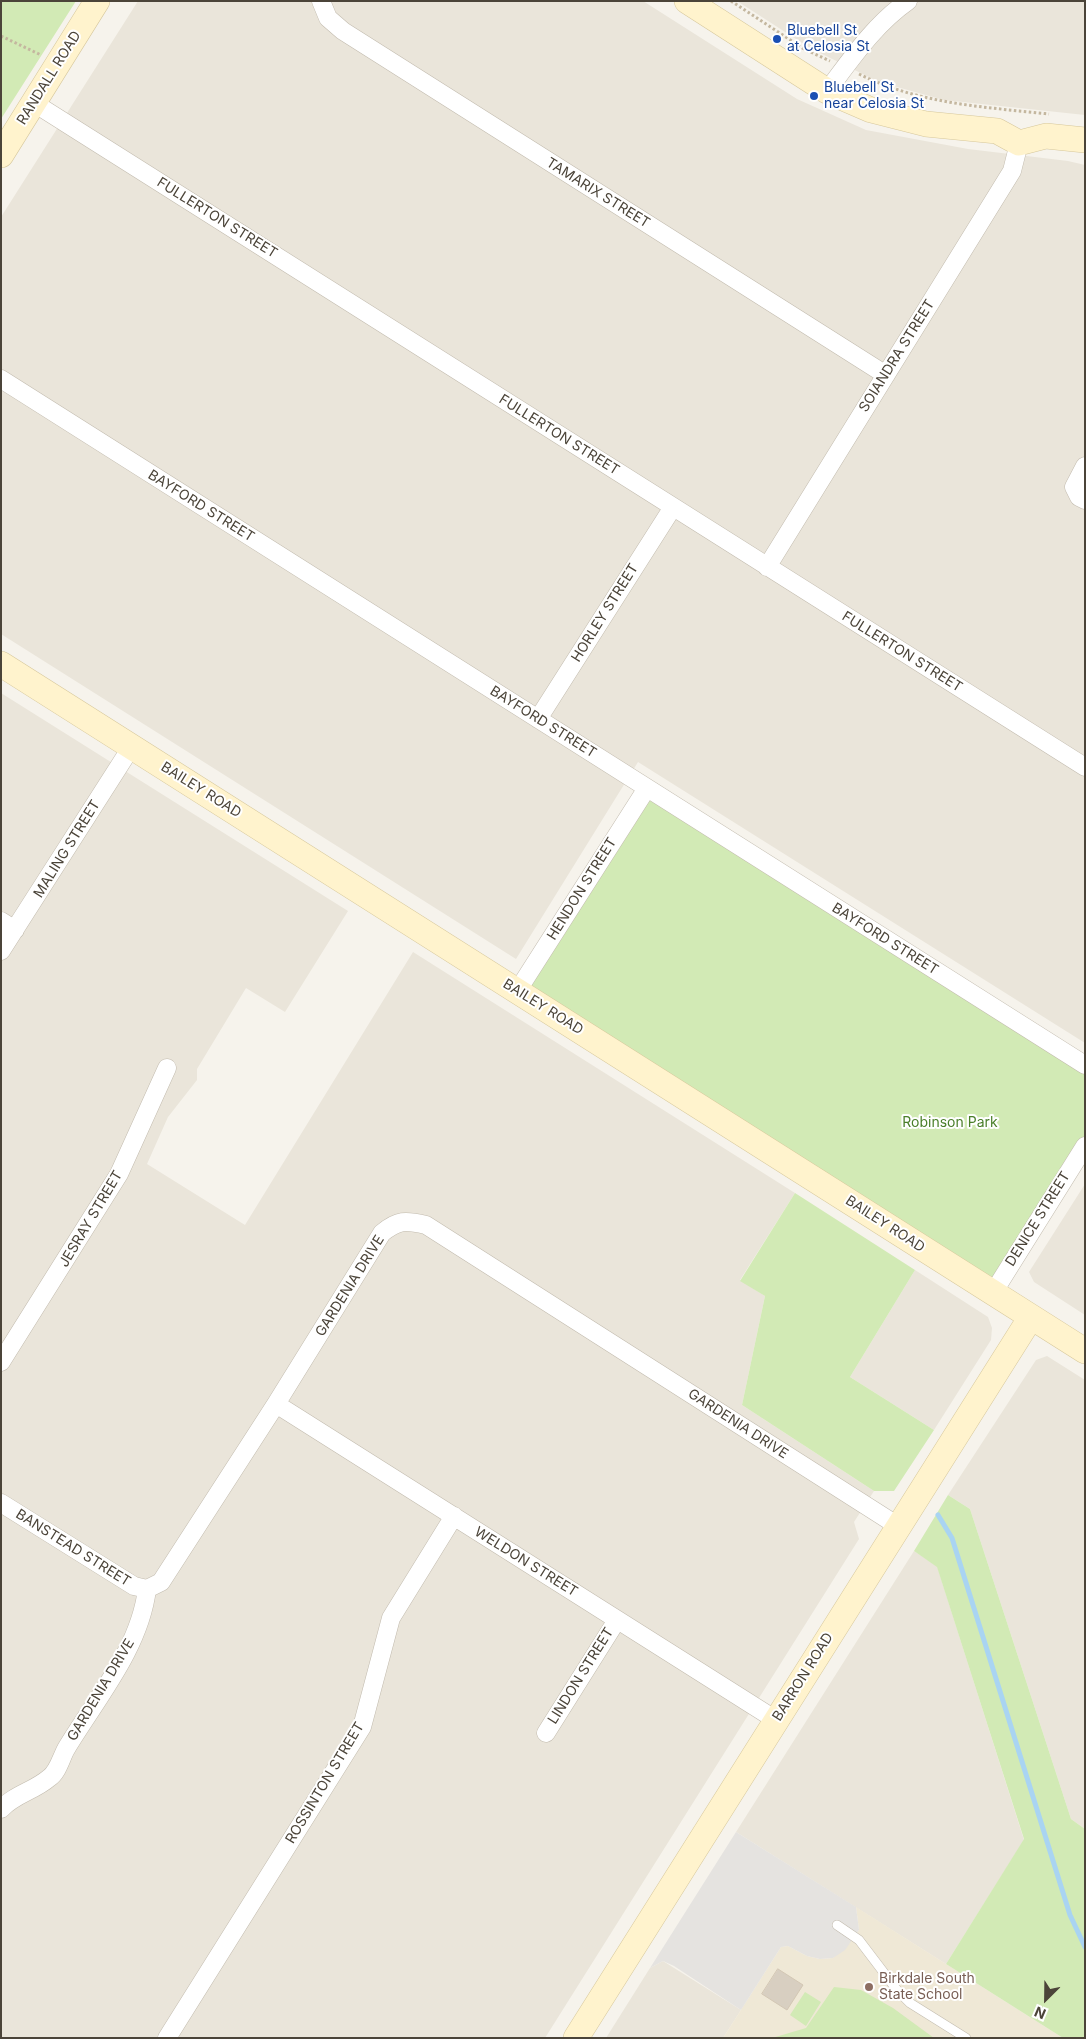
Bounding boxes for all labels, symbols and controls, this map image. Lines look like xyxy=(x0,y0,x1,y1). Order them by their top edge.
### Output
place label: Bluebell St at Celosia St xyxy=(787,23,870,56)
street label: RANDALL ROAD xyxy=(13,28,85,128)
marker: Bluebell St at Celosia St xyxy=(771,33,783,45)
place label: Bluebell St near Celosia St xyxy=(824,80,924,112)
marker: Bluebell St near Celosia St xyxy=(808,90,820,102)
street label: TAMARIX STREET xyxy=(543,154,653,232)
street label: FULLERTON STREET xyxy=(154,174,280,262)
street label: SOIANDRA STREET xyxy=(856,297,938,415)
street label: FULLERTON STREET xyxy=(496,391,622,479)
street label: BAYFORD STREET xyxy=(145,466,257,546)
street label: HORLEY STREET xyxy=(568,561,642,665)
street label: FULLERTON STREET xyxy=(839,608,965,696)
street label: BAYFORD STREET xyxy=(487,682,599,762)
street label: BAILEY ROAD xyxy=(158,759,244,821)
street label: MALING STREET xyxy=(30,797,104,901)
street label: HENDON STREET xyxy=(544,835,620,943)
street label: BAYFORD STREET xyxy=(829,899,941,979)
street label: BAILEY ROAD xyxy=(500,976,586,1038)
park label: Robinson Park xyxy=(902,1115,998,1131)
street label: JESRAY STREET xyxy=(56,1168,126,1270)
street label: DENICE STREET xyxy=(1002,1169,1074,1269)
street label: BAILEY ROAD xyxy=(842,1192,928,1256)
street label: GARDENIA DRIVE xyxy=(312,1232,388,1340)
street label: GARDENIA DRIVE xyxy=(685,1385,791,1463)
street label: BANSTEAD STREET xyxy=(12,1506,134,1590)
street label: WELDON STREET xyxy=(471,1524,581,1600)
street label: LINDON STREET xyxy=(545,1625,617,1727)
street label: BARRON ROAD xyxy=(769,1630,837,1724)
street label: GARDENIA DRIVE xyxy=(64,1636,138,1744)
street label: ROSSINTON STREET xyxy=(282,1719,368,1847)
place label: Birkdale South State School xyxy=(879,1971,975,2004)
north arrow xyxy=(1021,1974,1071,2024)
marker: Birkdale South State School xyxy=(863,1981,875,1993)
text: N xyxy=(1032,2003,1048,2023)

